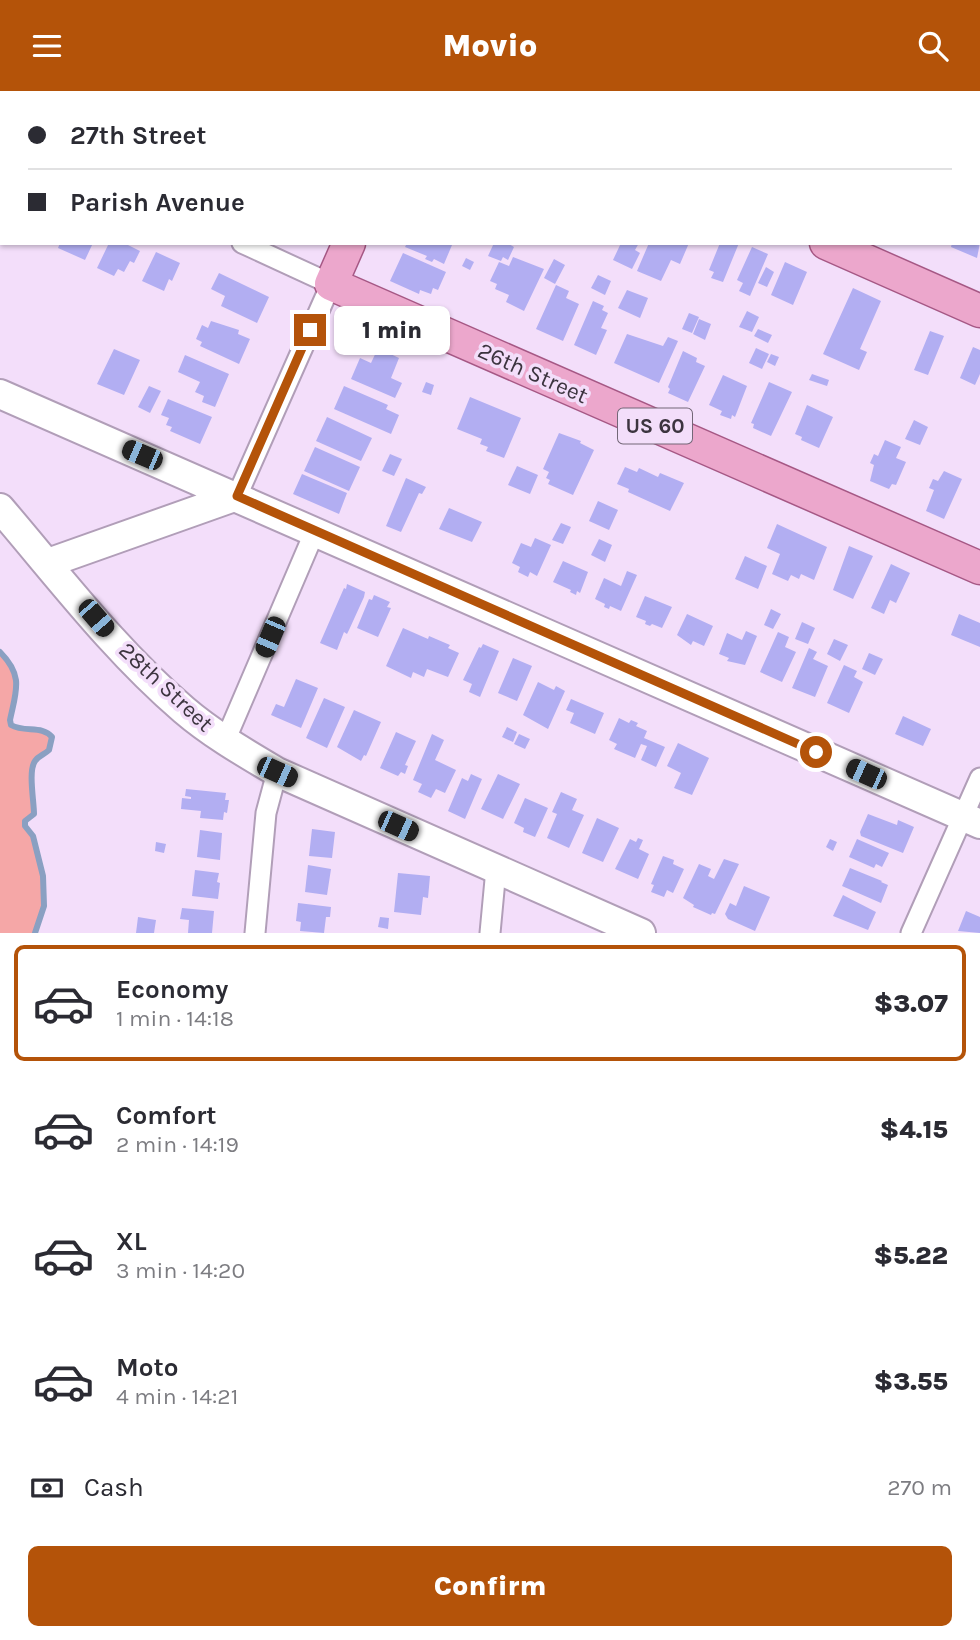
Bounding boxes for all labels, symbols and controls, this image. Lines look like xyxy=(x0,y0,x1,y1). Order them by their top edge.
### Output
icon: menu xyxy=(28,27,66,65)
text: Movio xyxy=(442,27,538,64)
icon: search xyxy=(914,27,952,65)
text: 27th Street xyxy=(70,120,207,151)
text: Parish Avenue xyxy=(70,187,245,218)
callout: 1 min xyxy=(334,306,450,355)
route end xyxy=(294,314,326,346)
text: 1 min xyxy=(362,317,422,344)
street label: 26th Street xyxy=(474,337,593,409)
road number: US 60 xyxy=(618,409,692,443)
car xyxy=(119,437,166,473)
car xyxy=(75,595,118,641)
car xyxy=(253,614,288,660)
street label: 28th Street xyxy=(113,637,219,738)
route start xyxy=(800,736,832,768)
car xyxy=(254,754,301,790)
car xyxy=(843,756,890,792)
car xyxy=(375,808,422,844)
icon: car xyxy=(32,972,95,1035)
text: Economy xyxy=(116,974,228,1005)
text: $3.07 xyxy=(874,988,948,1019)
text: 1 min · 14:18 xyxy=(116,1005,234,1032)
icon: car xyxy=(32,1098,95,1161)
text: Comfort xyxy=(116,1100,217,1131)
text: $4.15 xyxy=(880,1114,948,1145)
text: 2 min · 14:19 xyxy=(116,1131,239,1158)
icon: car xyxy=(32,1224,95,1287)
text: XL xyxy=(116,1226,147,1257)
text: $5.22 xyxy=(873,1240,948,1271)
text: 3 min · 14:20 xyxy=(116,1257,245,1284)
icon: car xyxy=(32,1350,95,1413)
text: Moto xyxy=(116,1352,178,1383)
text: $3.55 xyxy=(874,1366,948,1397)
text: 4 min · 14:21 xyxy=(116,1383,238,1410)
icon: cash xyxy=(28,1469,66,1507)
text: Cash xyxy=(84,1472,144,1503)
text: 270 m xyxy=(887,1474,952,1501)
button: Confirm xyxy=(28,1546,952,1626)

